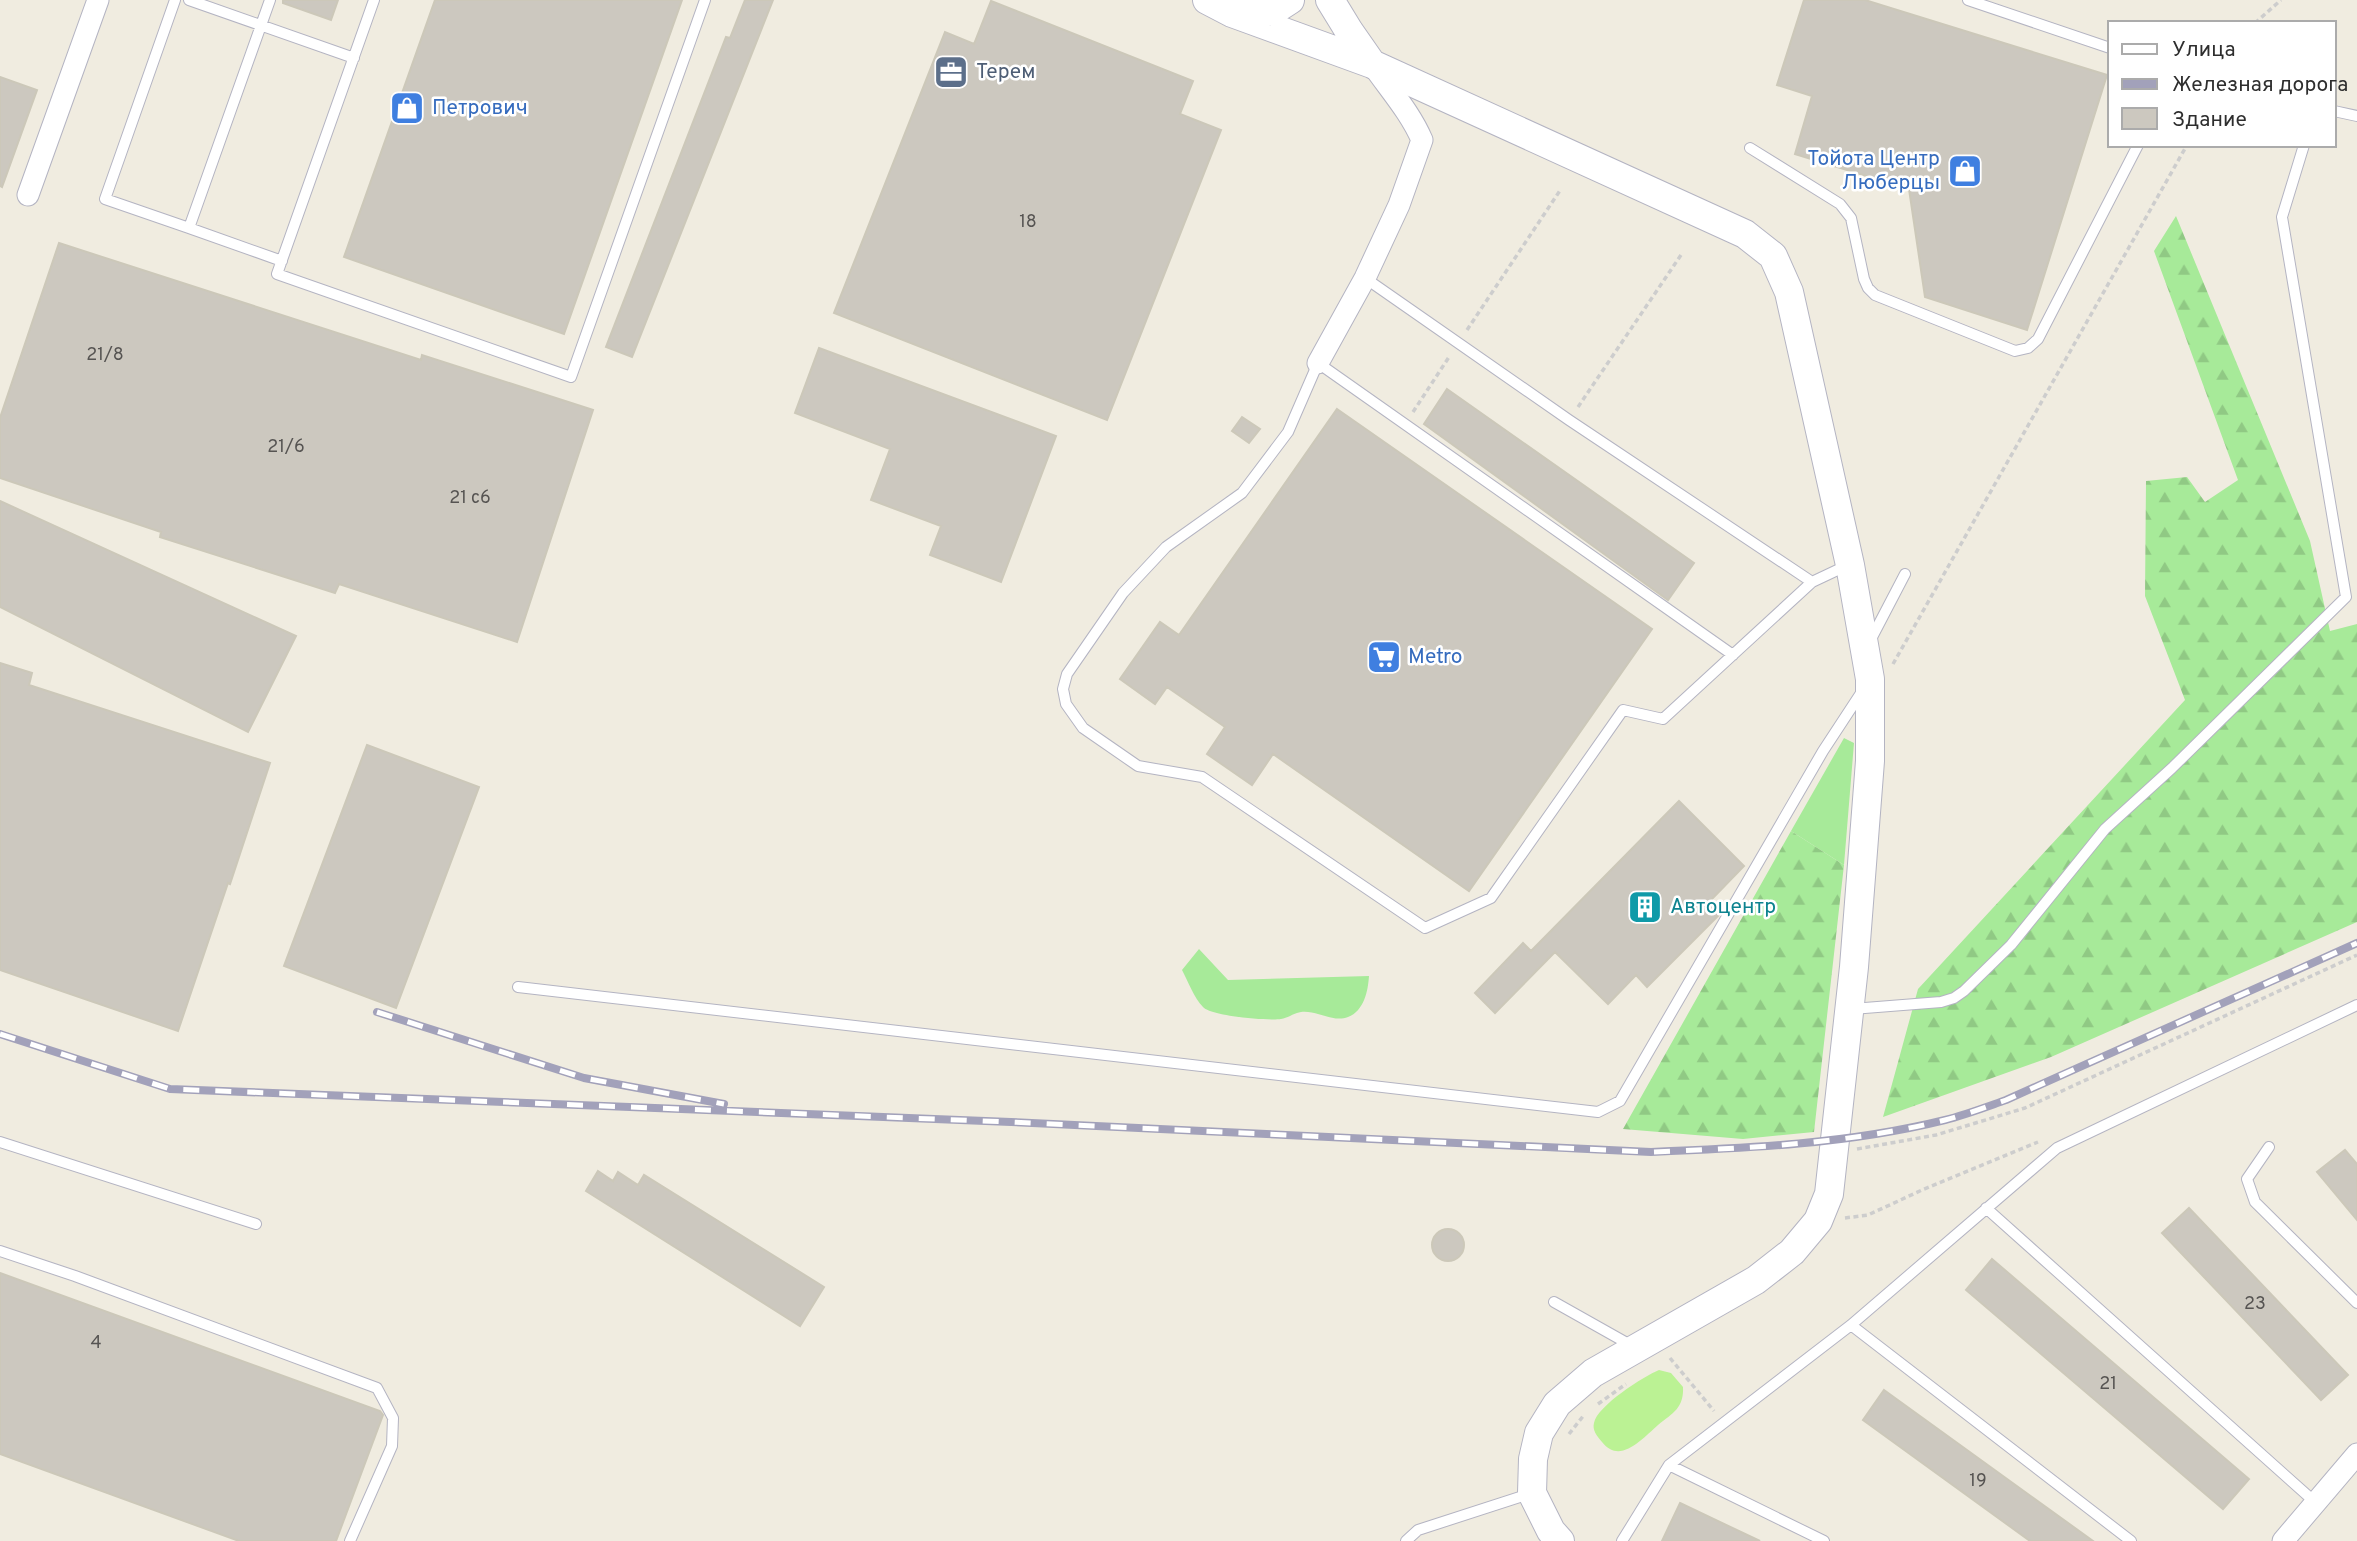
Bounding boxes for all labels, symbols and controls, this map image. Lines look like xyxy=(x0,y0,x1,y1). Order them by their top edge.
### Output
legend xyxy=(2108,21,2336,147)
text: Улица xyxy=(2172,37,2236,64)
office icon: Терем xyxy=(932,53,970,91)
place label: Терем xyxy=(976,59,1035,86)
text: Железная дорога xyxy=(2172,72,2348,99)
shop icon: Петрович xyxy=(388,89,426,127)
place label: Петрович xyxy=(432,95,528,122)
text: Здание xyxy=(2172,107,2247,134)
place label: Тойота Центр Люберцы xyxy=(1807,146,1940,197)
shop icon: Тойота Центр Люберцы xyxy=(1946,152,1984,190)
house number: 18 xyxy=(1019,211,1037,234)
house number: 21/8 xyxy=(86,344,124,367)
house number: 21/6 xyxy=(267,436,305,459)
house number: 21 с6 xyxy=(449,487,491,510)
supermarket icon: Metro xyxy=(1365,638,1403,676)
place label: Metro xyxy=(1408,644,1462,671)
building icon: Автоцентр xyxy=(1626,888,1664,926)
place label: Автоцентр xyxy=(1670,894,1776,921)
house number: 23 xyxy=(2244,1293,2266,1316)
house number: 4 xyxy=(90,1332,102,1355)
house number: 21 xyxy=(2099,1373,2117,1396)
house number: 19 xyxy=(1969,1470,1987,1493)

